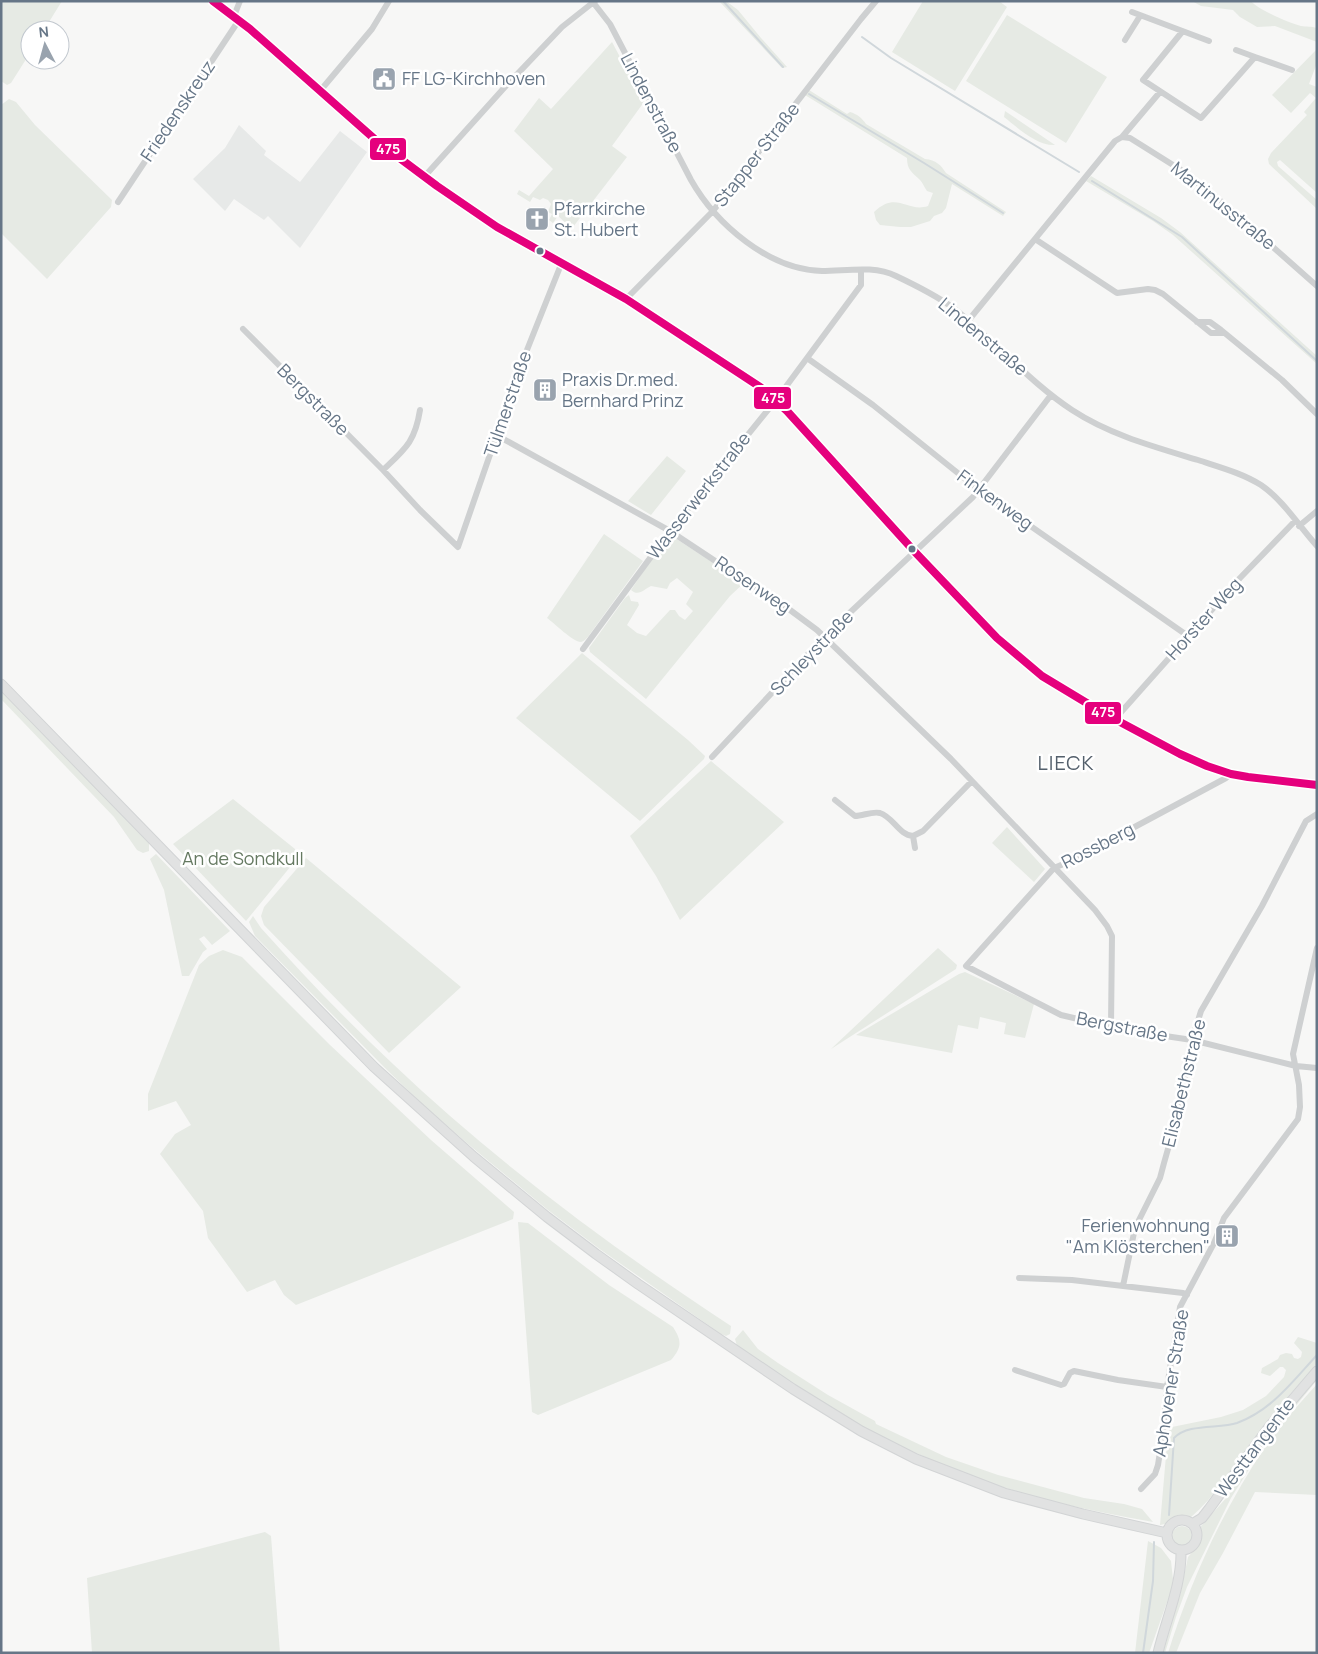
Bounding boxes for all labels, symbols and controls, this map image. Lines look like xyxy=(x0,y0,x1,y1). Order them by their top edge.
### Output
north arrow xyxy=(20,20,70,70)
text: N xyxy=(38,22,50,42)
street label: Lindenstraße xyxy=(616,48,688,157)
street label: Friedenskreuz xyxy=(134,55,220,166)
public building icon: FF LG-Kirchhoven xyxy=(371,66,397,92)
place label: FF LG-Kirchhoven xyxy=(402,66,545,90)
street label: Stapper Straße xyxy=(708,97,804,211)
line badge: 475 xyxy=(369,137,407,161)
text: 475 xyxy=(376,139,400,158)
street label: Martinusstraße xyxy=(1166,156,1281,255)
place label: Pfarrkirche St. Hubert xyxy=(554,196,645,241)
church icon: Pfarrkirche St. Hubert xyxy=(524,206,550,232)
unlabelled marker xyxy=(535,246,545,256)
street label: Lindenstraße xyxy=(934,292,1033,381)
street label: Tülmerstraße xyxy=(478,347,536,460)
street label: Bergstraße xyxy=(273,358,355,440)
place label: Praxis Dr.med. Bernhard Prinz xyxy=(562,367,684,412)
building icon: Praxis Dr.med. Bernhard Prinz xyxy=(532,377,558,403)
line badge: 475 xyxy=(753,386,792,410)
text: 475 xyxy=(761,388,785,407)
street label: Wasserwerkstraße xyxy=(641,427,755,564)
street label: Finkenweg xyxy=(953,464,1038,535)
unlabelled marker xyxy=(907,544,917,554)
street label: Rosenweg xyxy=(711,550,796,618)
street label: Horster Weg xyxy=(1160,572,1247,665)
street label: Schleystraße xyxy=(764,604,858,700)
line badge: 475 xyxy=(1084,701,1122,725)
text: 475 xyxy=(1091,702,1115,721)
district label: LIECK xyxy=(1038,749,1094,776)
street label: Rossberg xyxy=(1057,817,1138,874)
park label: An de Sondkull xyxy=(182,846,304,870)
street label: Bergstraße xyxy=(1075,1005,1170,1047)
street label: Elisabethstraße xyxy=(1156,1016,1211,1149)
place label: Ferienwohnung "Am Klösterchen" xyxy=(1066,1213,1210,1258)
building icon: Ferienwohnung "Am Klösterchen" xyxy=(1214,1223,1240,1249)
street label: Aphovener Straße xyxy=(1147,1307,1194,1458)
street label: Westtangente xyxy=(1209,1393,1300,1502)

